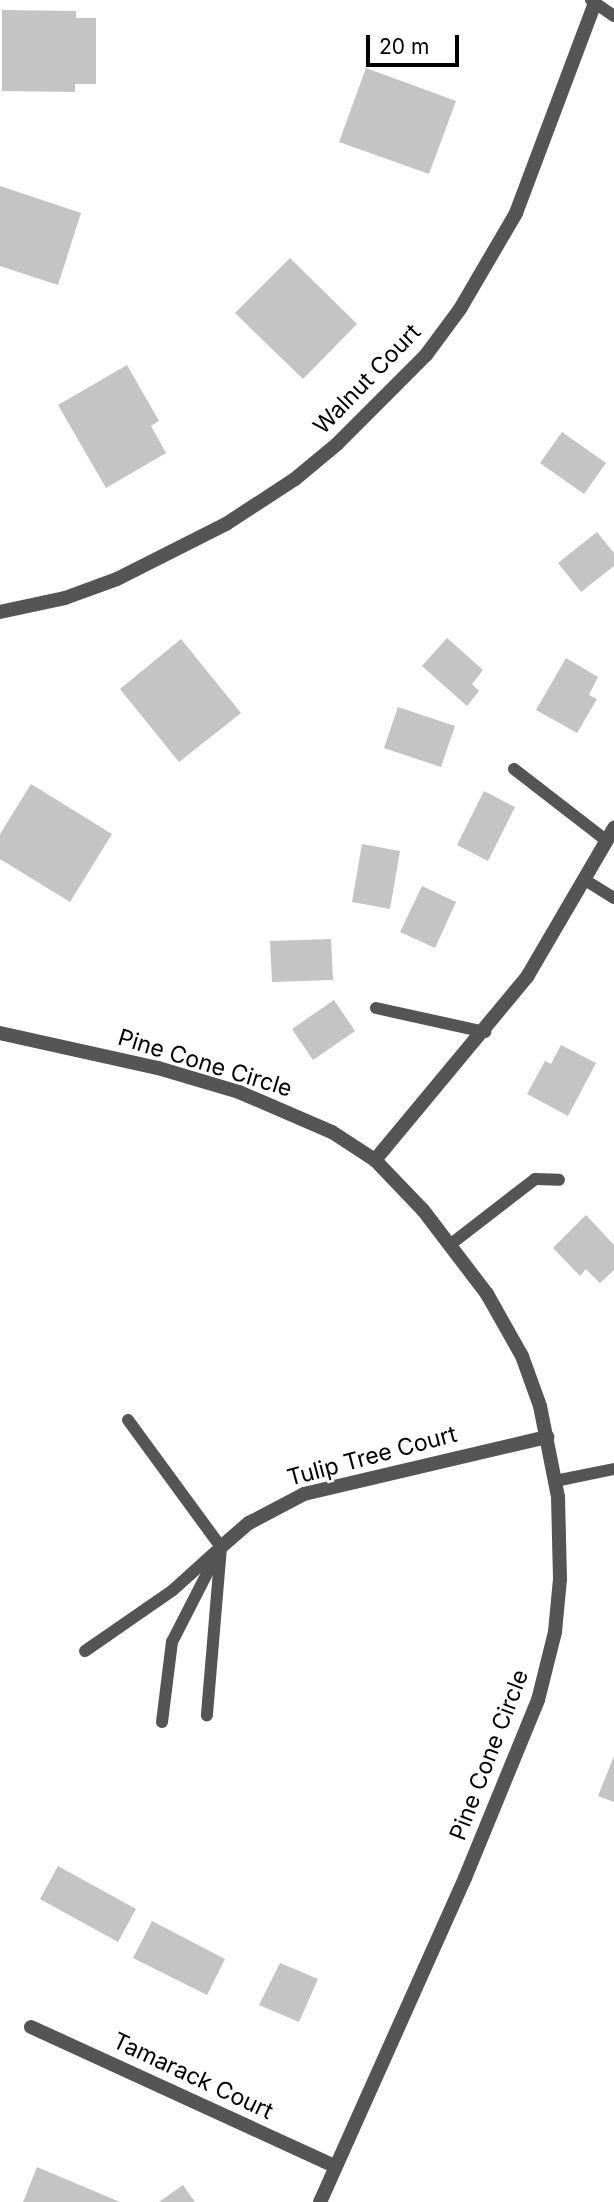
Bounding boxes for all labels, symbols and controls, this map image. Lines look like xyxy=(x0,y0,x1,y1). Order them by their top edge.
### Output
scale bar xyxy=(369,21,462,65)
text: 20 m xyxy=(379,34,429,59)
street label: Walnut Court xyxy=(308,318,426,440)
street label: Pine Cone Circle xyxy=(115,1023,295,1103)
street label: Tulip Tree Court xyxy=(284,1420,460,1492)
street label: Pine Cone Circle xyxy=(444,1666,534,1844)
street label: Tamarack Court xyxy=(108,2027,278,2125)

